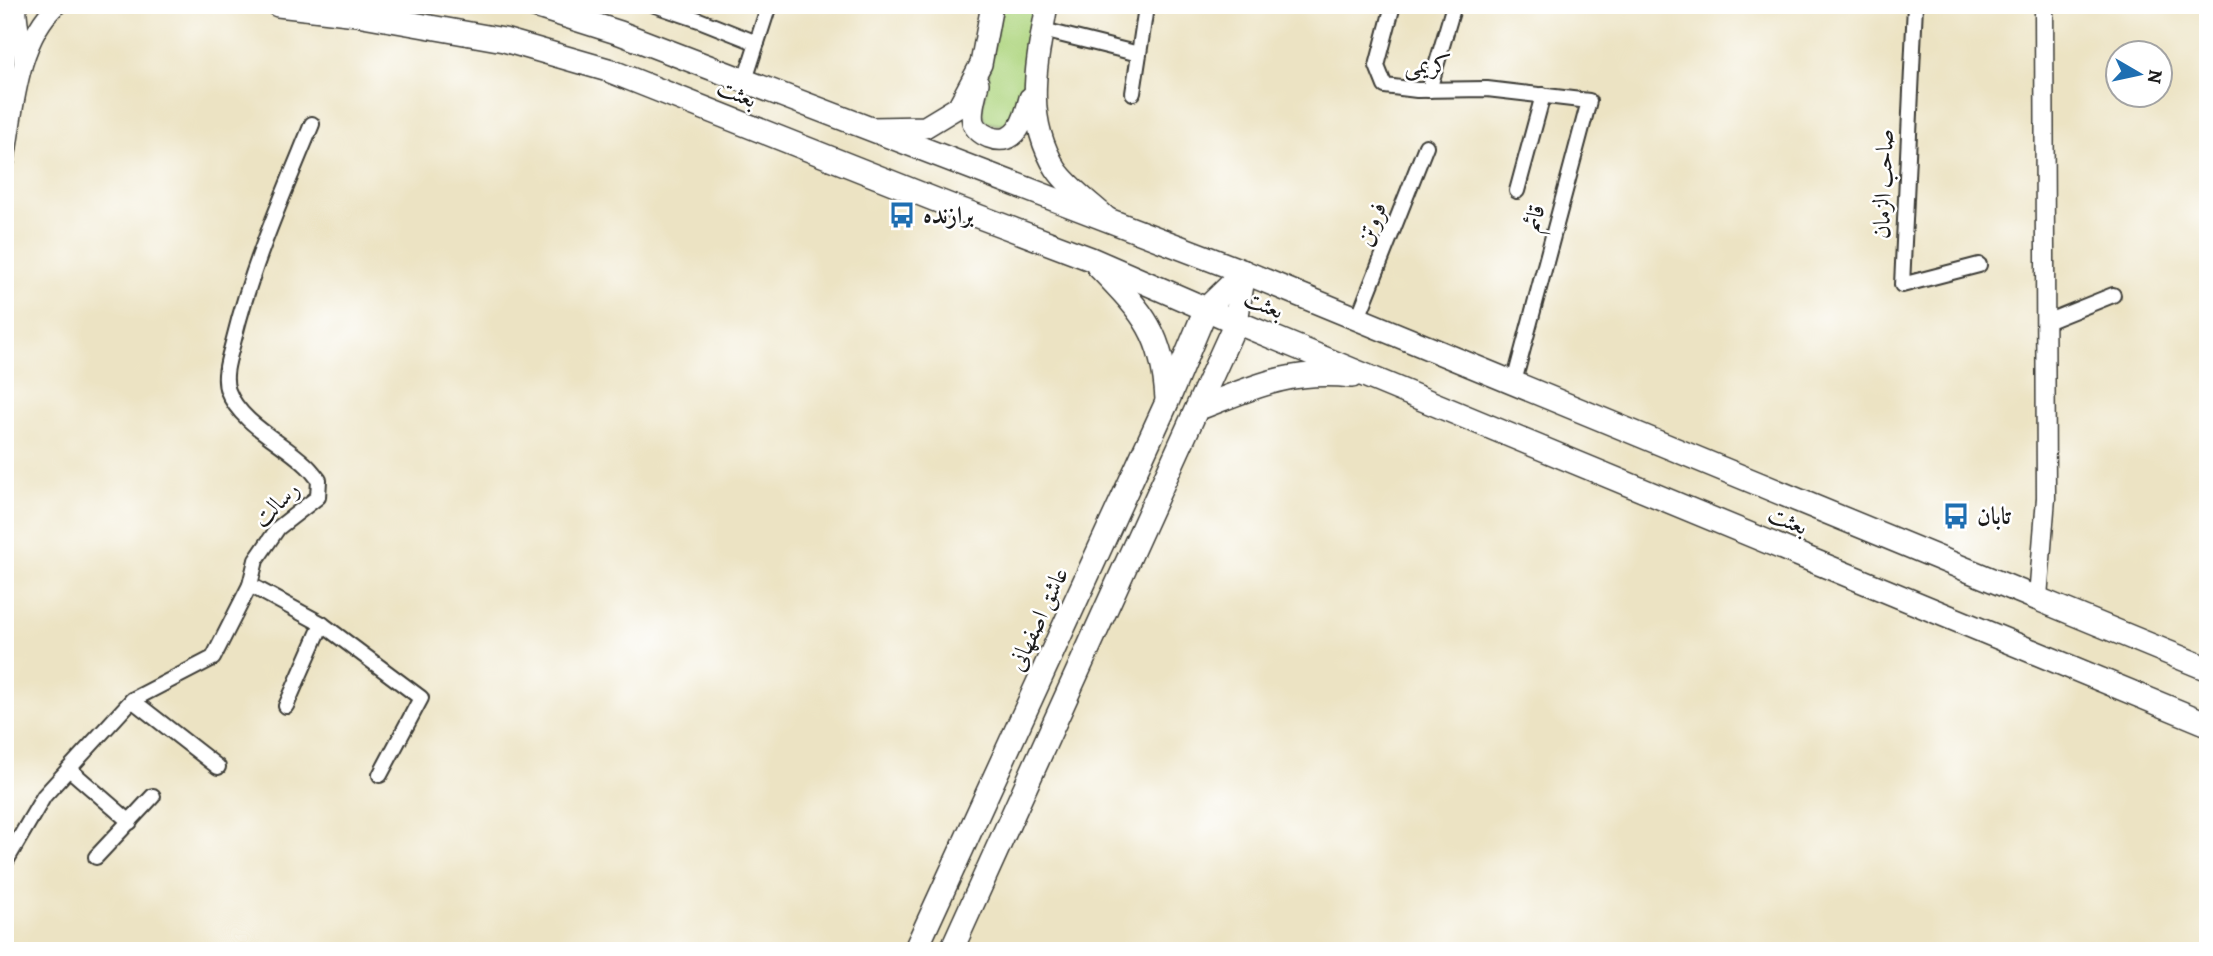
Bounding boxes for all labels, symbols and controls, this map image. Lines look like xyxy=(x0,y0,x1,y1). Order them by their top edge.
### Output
north arrow xyxy=(2104,38,2174,108)
street label: کریمی xyxy=(1404,48,1452,83)
text: N xyxy=(2141,68,2169,86)
street label: بعثت xyxy=(712,71,762,115)
street label: صاحب الزمان xyxy=(1865,129,1901,239)
street label: فروتن xyxy=(1348,197,1394,251)
place label: برازنده xyxy=(923,199,974,231)
bus stop icon: برازنده xyxy=(887,200,917,230)
street label: قائم xyxy=(1515,201,1558,236)
street label: بعثت xyxy=(1239,282,1289,326)
street label: رسالت xyxy=(246,474,306,534)
street label: بعثت xyxy=(1763,498,1813,542)
place label: تابان xyxy=(1977,500,2012,532)
bus stop icon: تابان xyxy=(1941,501,1971,531)
street label: عاشق اصفهانی xyxy=(1000,562,1076,676)

